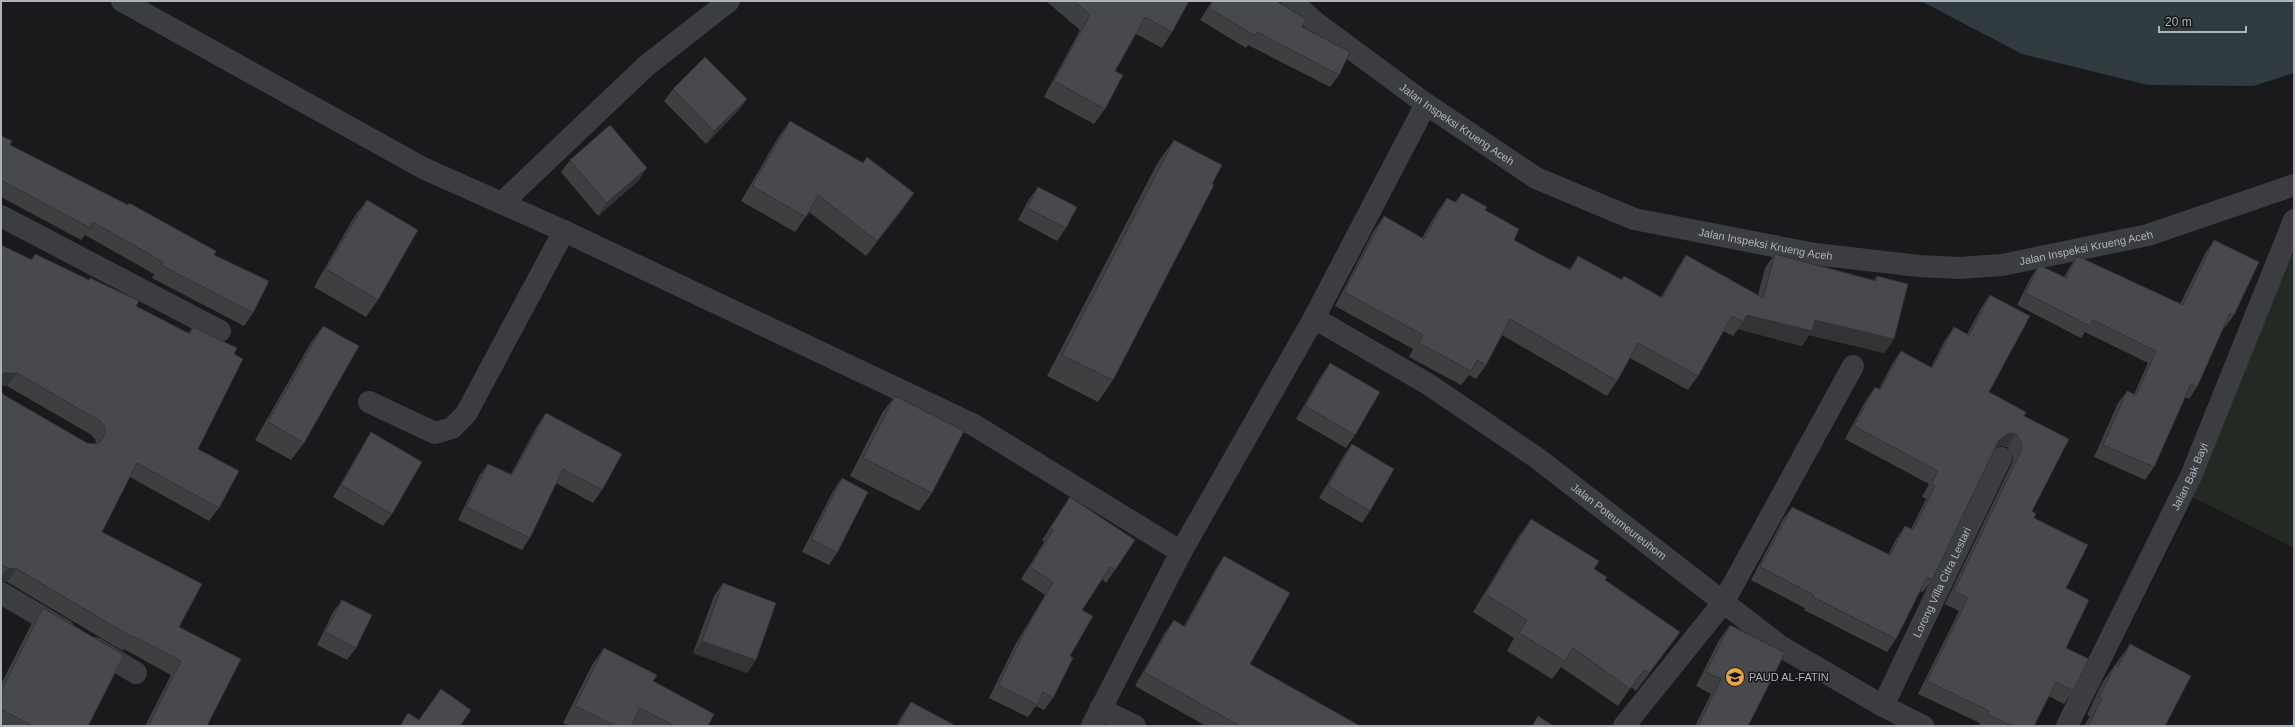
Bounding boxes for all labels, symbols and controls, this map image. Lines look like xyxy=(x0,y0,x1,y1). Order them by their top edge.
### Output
scale bar xyxy=(2159,8,2246,34)
text: 20 m xyxy=(2165,15,2192,29)
street label: Jalan Inspeksi Krueng Aceh xyxy=(1397,81,1516,167)
street label: Jalan Inspeksi Krueng Aceh xyxy=(1698,226,1833,262)
street label: Jalan Inspeksi Krueng Aceh xyxy=(2018,228,2154,267)
street label: Jalan Bak Bayi xyxy=(2169,441,2210,512)
street label: Jalan Poteumeureuhom xyxy=(1569,481,1669,562)
street label: Lorong Villa Citra Lestari xyxy=(1911,525,1973,639)
school or university icon: PAUD AL-FATIN xyxy=(1724,666,1746,688)
place label: PAUD AL-FATIN xyxy=(1749,671,1829,683)

